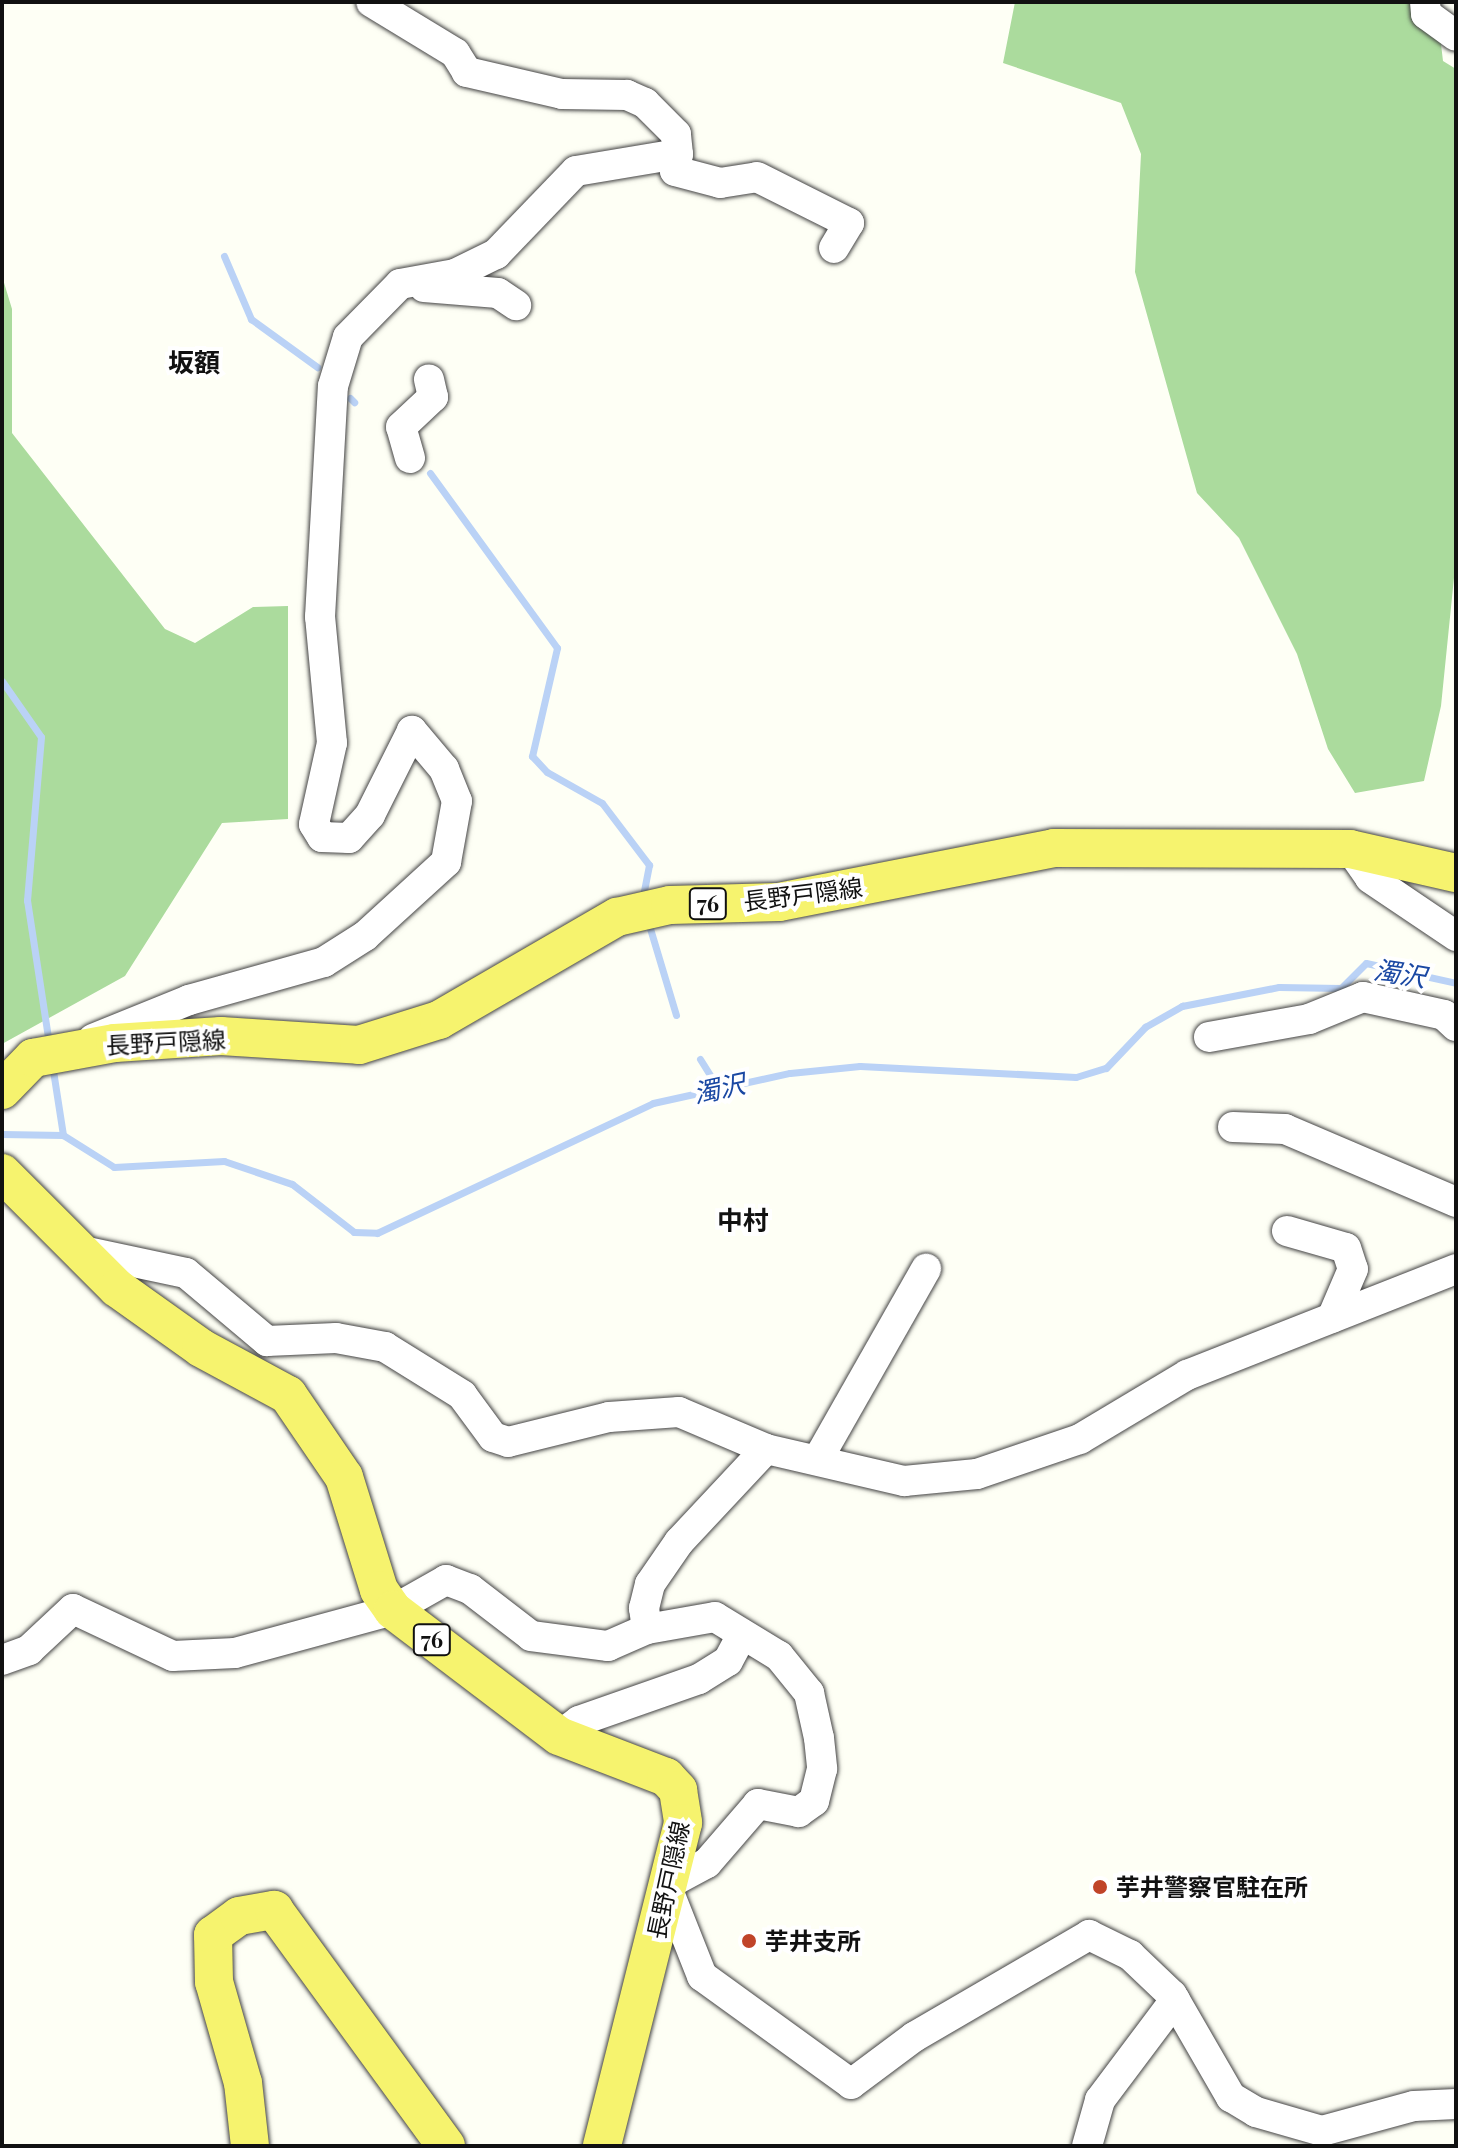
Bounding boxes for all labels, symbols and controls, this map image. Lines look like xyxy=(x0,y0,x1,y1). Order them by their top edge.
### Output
district label: 坂額 xyxy=(168,346,220,378)
street label: 長野戸隠線 xyxy=(742,872,864,916)
road number: 76 xyxy=(688,886,728,922)
water label: 濁沢 xyxy=(1372,954,1428,992)
street label: 長野戸隠線 xyxy=(105,1024,227,1060)
water label: 濁沢 xyxy=(690,1067,748,1109)
district label: 中村 xyxy=(717,1204,769,1236)
road number: 76 xyxy=(412,1622,452,1658)
street label: 長野戸隠線 xyxy=(641,1818,695,1942)
place label: 芋井警察官駐在所 xyxy=(1116,1873,1308,1901)
marker: 芋井警察官駐在所 xyxy=(1091,1878,1109,1896)
place label: 芋井支所 xyxy=(765,1927,861,1955)
marker: 芋井支所 xyxy=(740,1932,758,1950)

